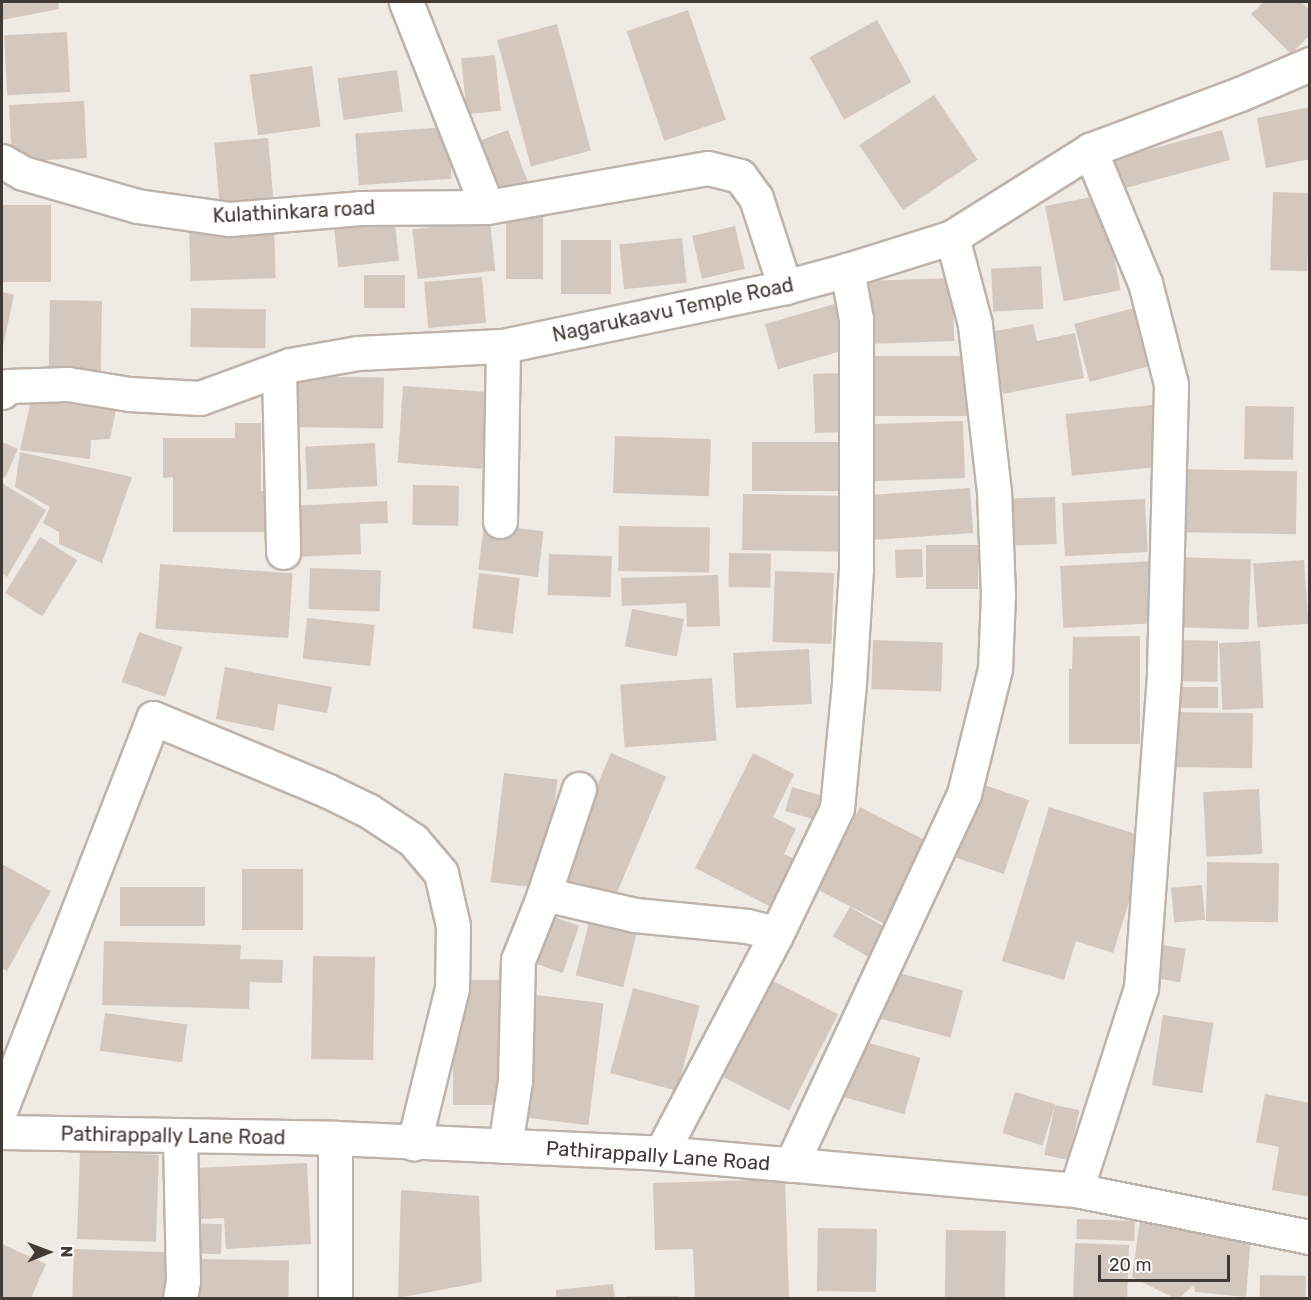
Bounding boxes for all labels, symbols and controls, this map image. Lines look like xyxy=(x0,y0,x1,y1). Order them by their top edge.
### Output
street label: Kulathinkara road xyxy=(212,196,376,228)
street label: Nagarukaavu Temple Road xyxy=(550,273,796,347)
street label: Pathirappally Lane Road xyxy=(60,1122,286,1150)
street label: Pathirappally Lane Road xyxy=(545,1136,771,1176)
north arrow xyxy=(18,1222,78,1282)
scale bar xyxy=(1101,1243,1233,1281)
text: N xyxy=(57,1246,76,1258)
text: 20 m xyxy=(1109,1254,1151,1276)

